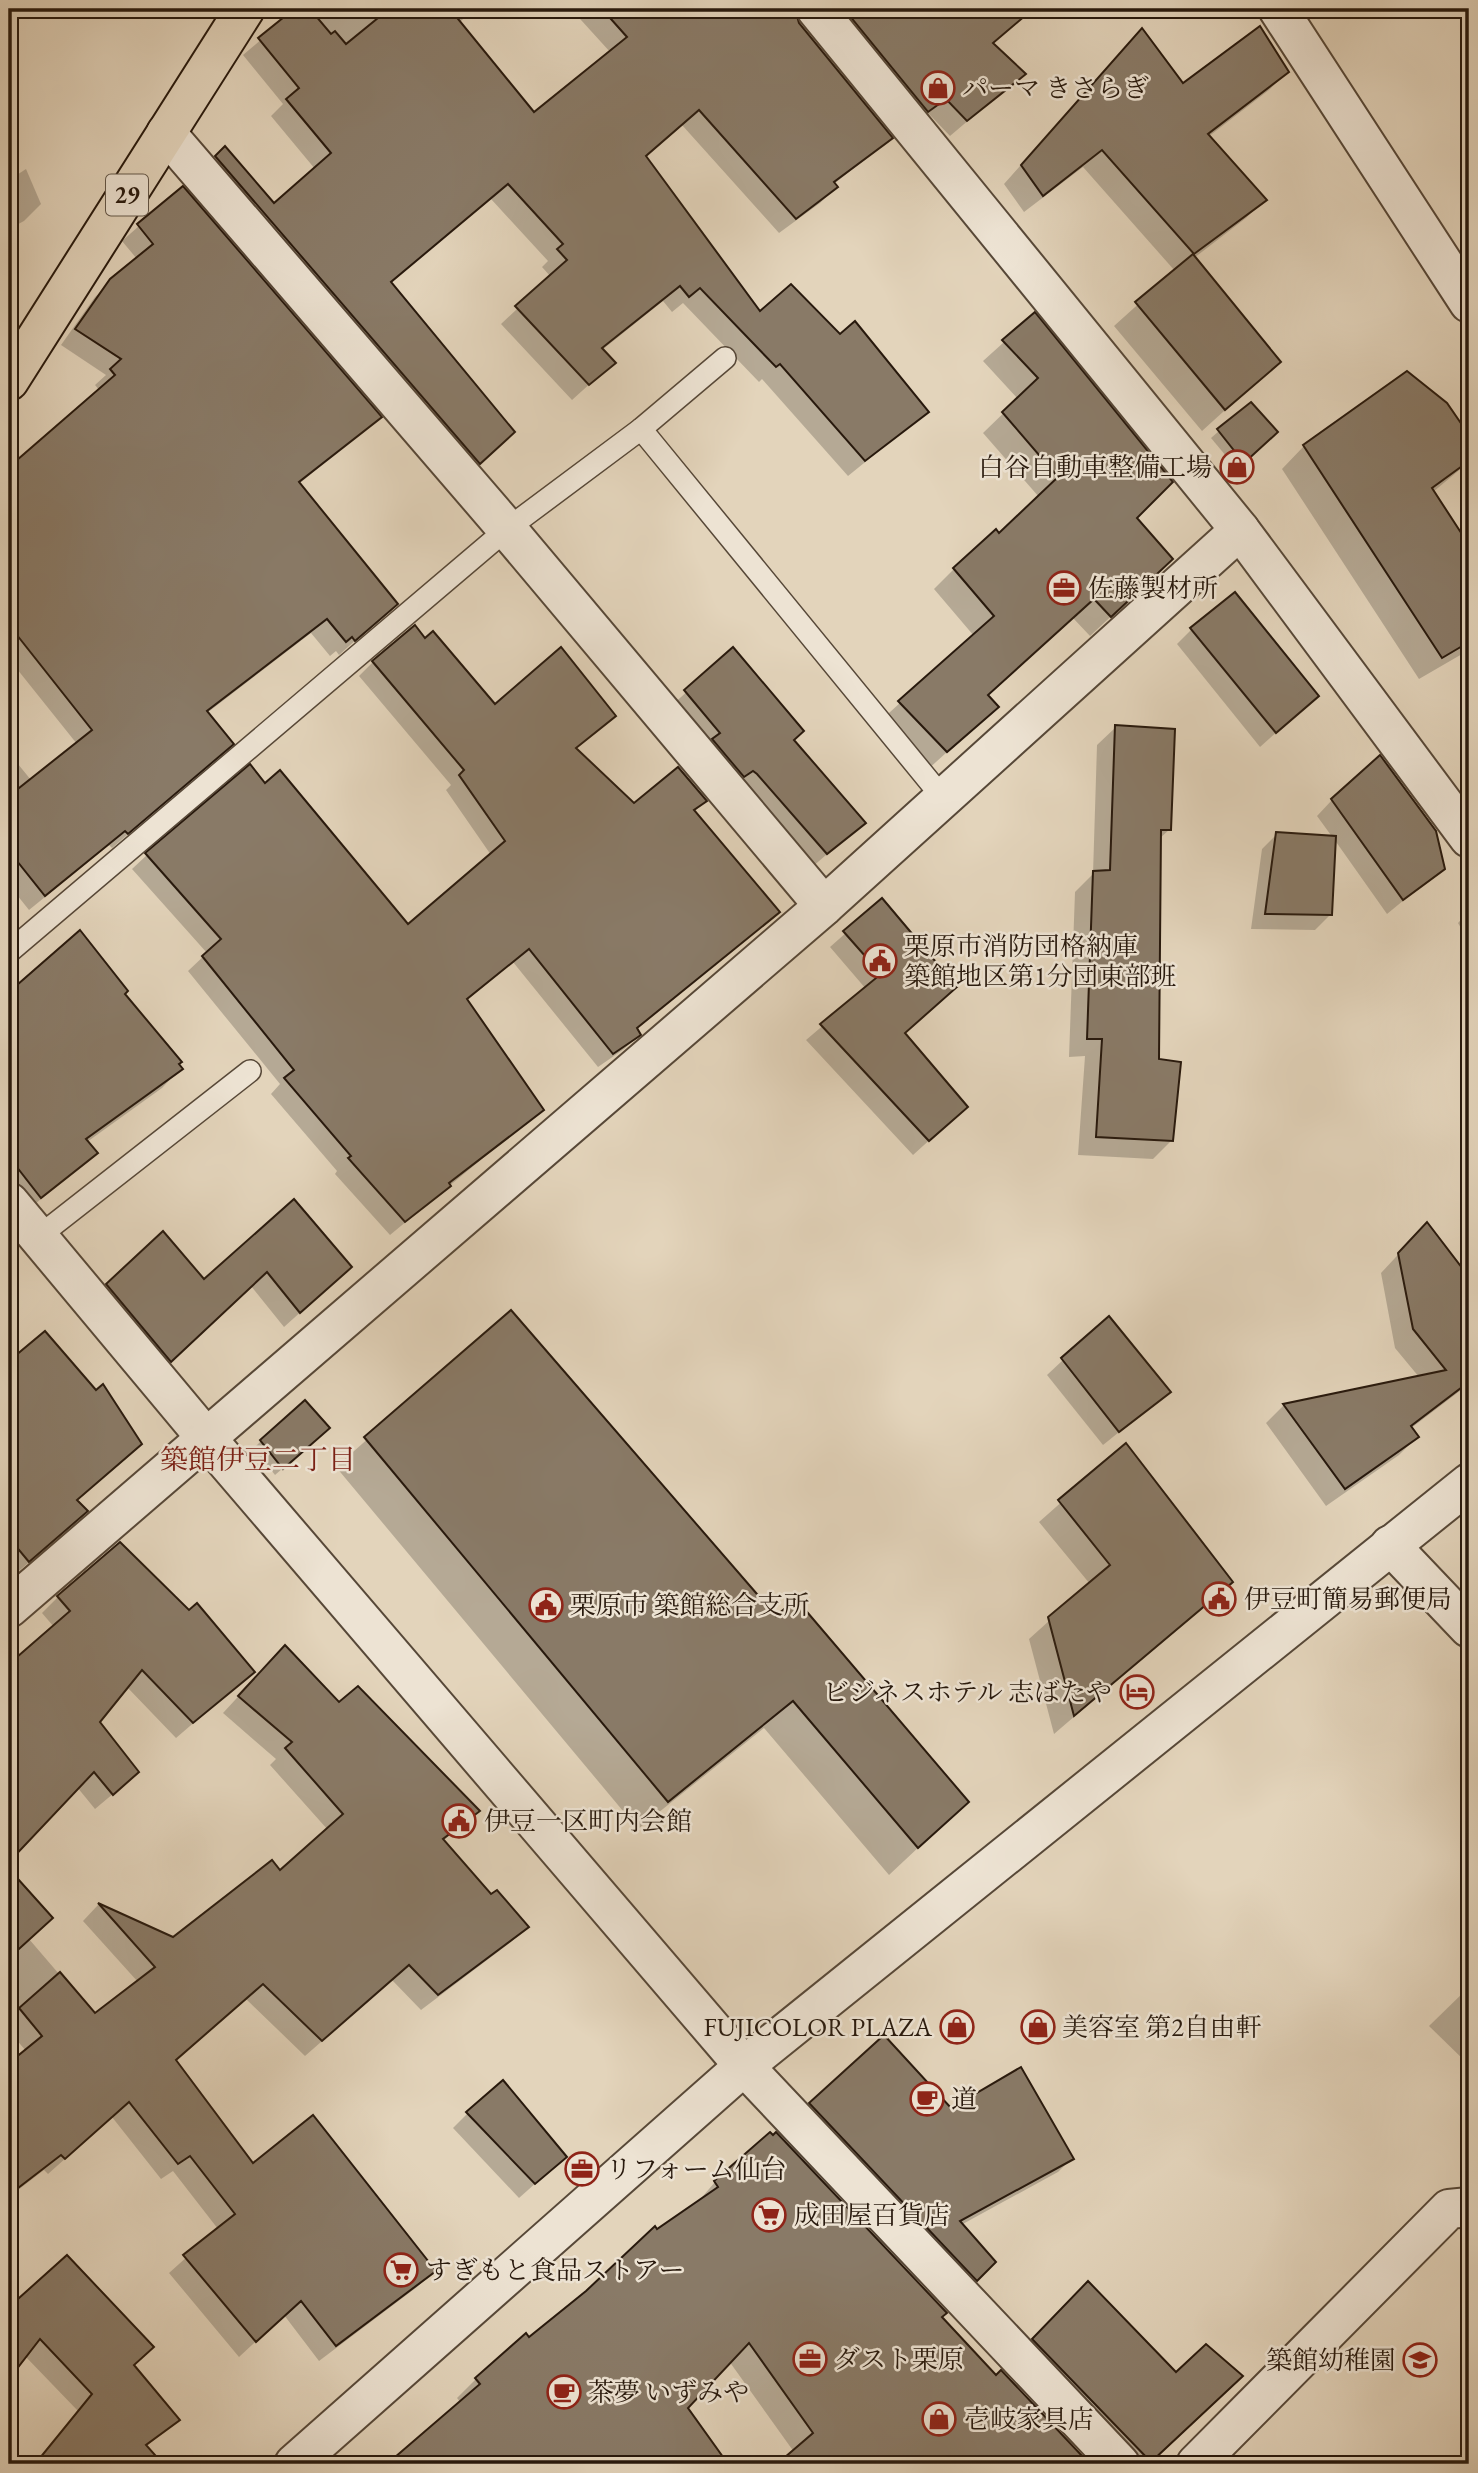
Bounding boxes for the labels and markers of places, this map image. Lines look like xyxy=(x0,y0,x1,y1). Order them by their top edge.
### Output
shop icon: パーマ きさらぎ xyxy=(919,69,957,107)
place label: パーマ きさらぎ xyxy=(962,71,1149,105)
shop icon: 白谷自動車整備工場 xyxy=(1218,448,1256,486)
place label: 白谷自動車整備工場 xyxy=(978,450,1212,484)
office icon: 佐藤製材所 xyxy=(1045,569,1083,607)
place label: 佐藤製材所 xyxy=(1088,571,1218,605)
place label: 栗原市消防団格納庫 築館地区第1分団東部班 xyxy=(904,929,1176,993)
public building icon: 栗原市消防団格納庫 築館地区第1分団東部班 xyxy=(861,942,899,980)
public building icon: 伊豆町簡易郵便局 xyxy=(1200,1580,1238,1618)
place label: 伊豆町簡易郵便局 xyxy=(1244,1582,1452,1616)
public building icon: 栗原市 築館総合支所 xyxy=(527,1586,565,1624)
place label: 栗原市 築館総合支所 xyxy=(570,1588,809,1622)
hotel icon: ビジネスホテル 志ばたや xyxy=(1118,1673,1156,1711)
place label: ビジネスホテル 志ばたや xyxy=(823,1675,1112,1709)
public building icon: 伊豆一区町内会館 xyxy=(440,1802,478,1840)
place label: 伊豆一区町内会館 xyxy=(484,1804,692,1838)
shop icon: FUJICOLOR PLAZA xyxy=(938,2008,976,2046)
shop icon: 美容室 第2自由軒 xyxy=(1019,2008,1057,2046)
place label: FUJICOLOR PLAZA xyxy=(704,2010,933,2044)
place label: 美容室 第2自由軒 xyxy=(1062,2010,1262,2044)
cafe icon: 道 xyxy=(908,2080,946,2118)
place label: 道 xyxy=(951,2082,977,2116)
office icon: リフォーム仙台 xyxy=(563,2150,601,2188)
place label: リフォーム仙台 xyxy=(606,2152,787,2186)
supermarket icon: 成田屋百貨店 xyxy=(750,2196,788,2234)
place label: 成田屋百貨店 xyxy=(794,2198,950,2232)
supermarket icon: すぎもと食品ストアー xyxy=(382,2251,420,2289)
place label: すぎもと食品ストアー xyxy=(426,2253,684,2287)
office icon: ダスト栗原 xyxy=(791,2340,829,2378)
school or university icon: 築館幼稚園 xyxy=(1401,2341,1439,2379)
place label: ダスト栗原 xyxy=(834,2342,964,2376)
place label: 築館幼稚園 xyxy=(1266,2343,1396,2377)
cafe icon: 茶夢 いずみや xyxy=(545,2373,583,2411)
place label: 茶夢 いずみや xyxy=(588,2375,749,2409)
shop icon: 壱岐家具店 xyxy=(920,2400,958,2438)
place label: 壱岐家具店 xyxy=(964,2402,1094,2436)

